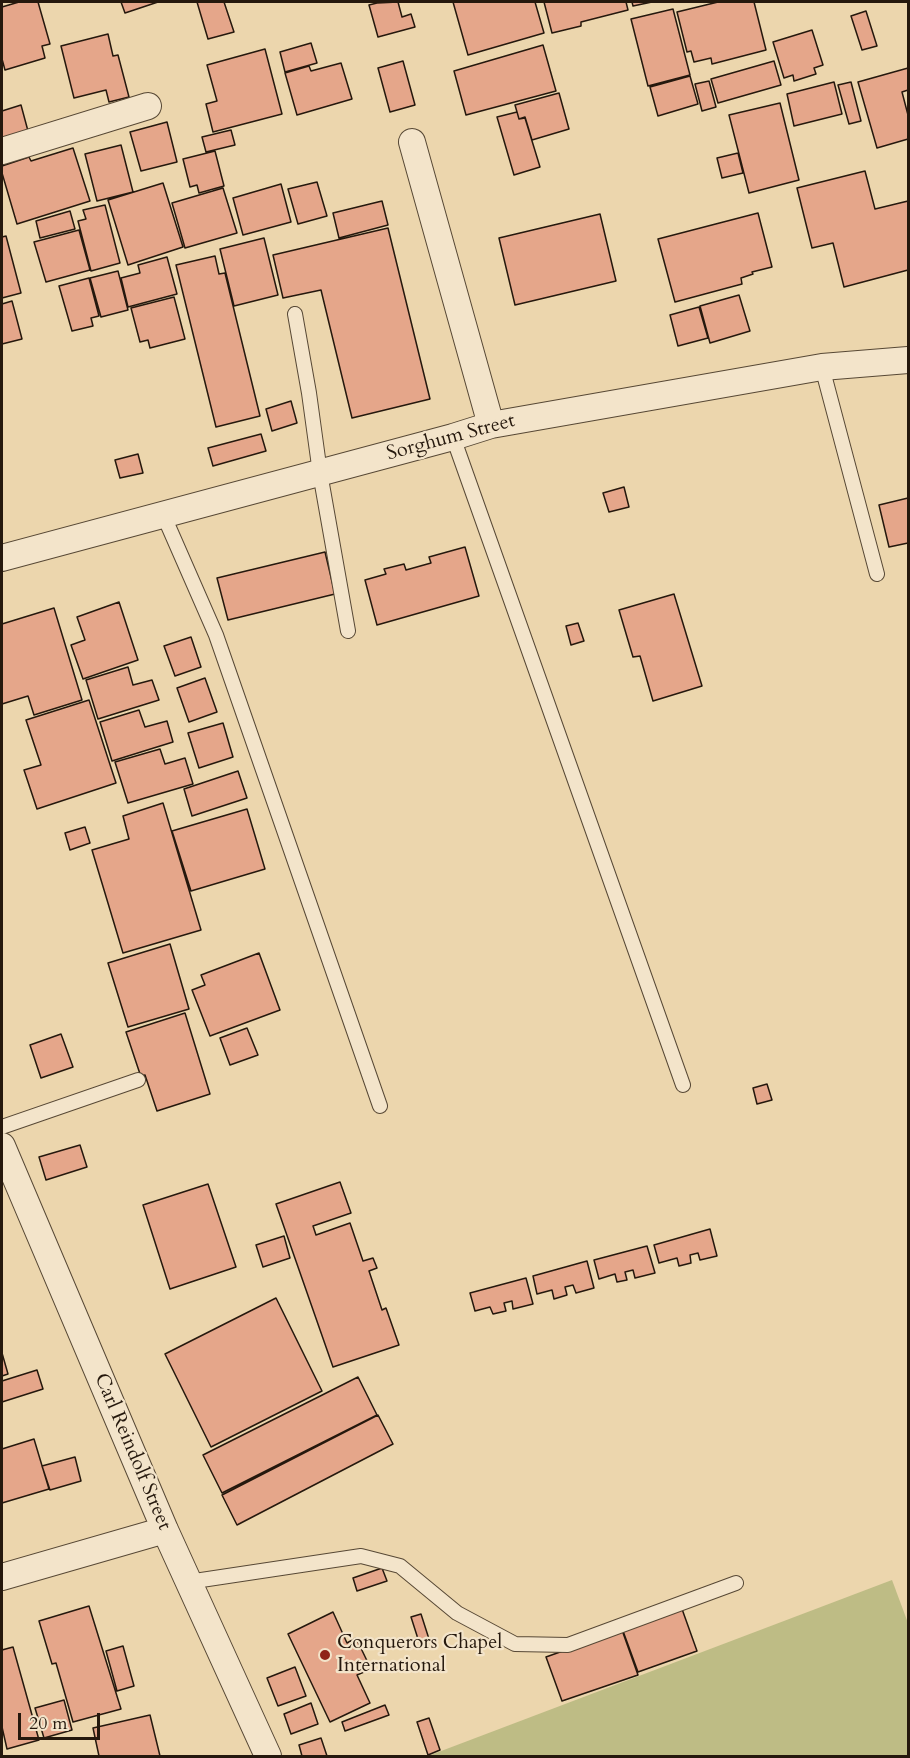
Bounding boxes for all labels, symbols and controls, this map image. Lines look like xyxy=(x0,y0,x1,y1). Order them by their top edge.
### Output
street label: Sorghum Street xyxy=(384,409,518,467)
street label: Carl Reindolf Street xyxy=(88,1370,176,1534)
place label: Conquerors Chapel International xyxy=(337,1631,502,1678)
marker: Conquerors Chapel International xyxy=(318,1648,332,1662)
scale bar xyxy=(21,1701,104,1739)
text: 20 m xyxy=(29,1711,68,1736)

